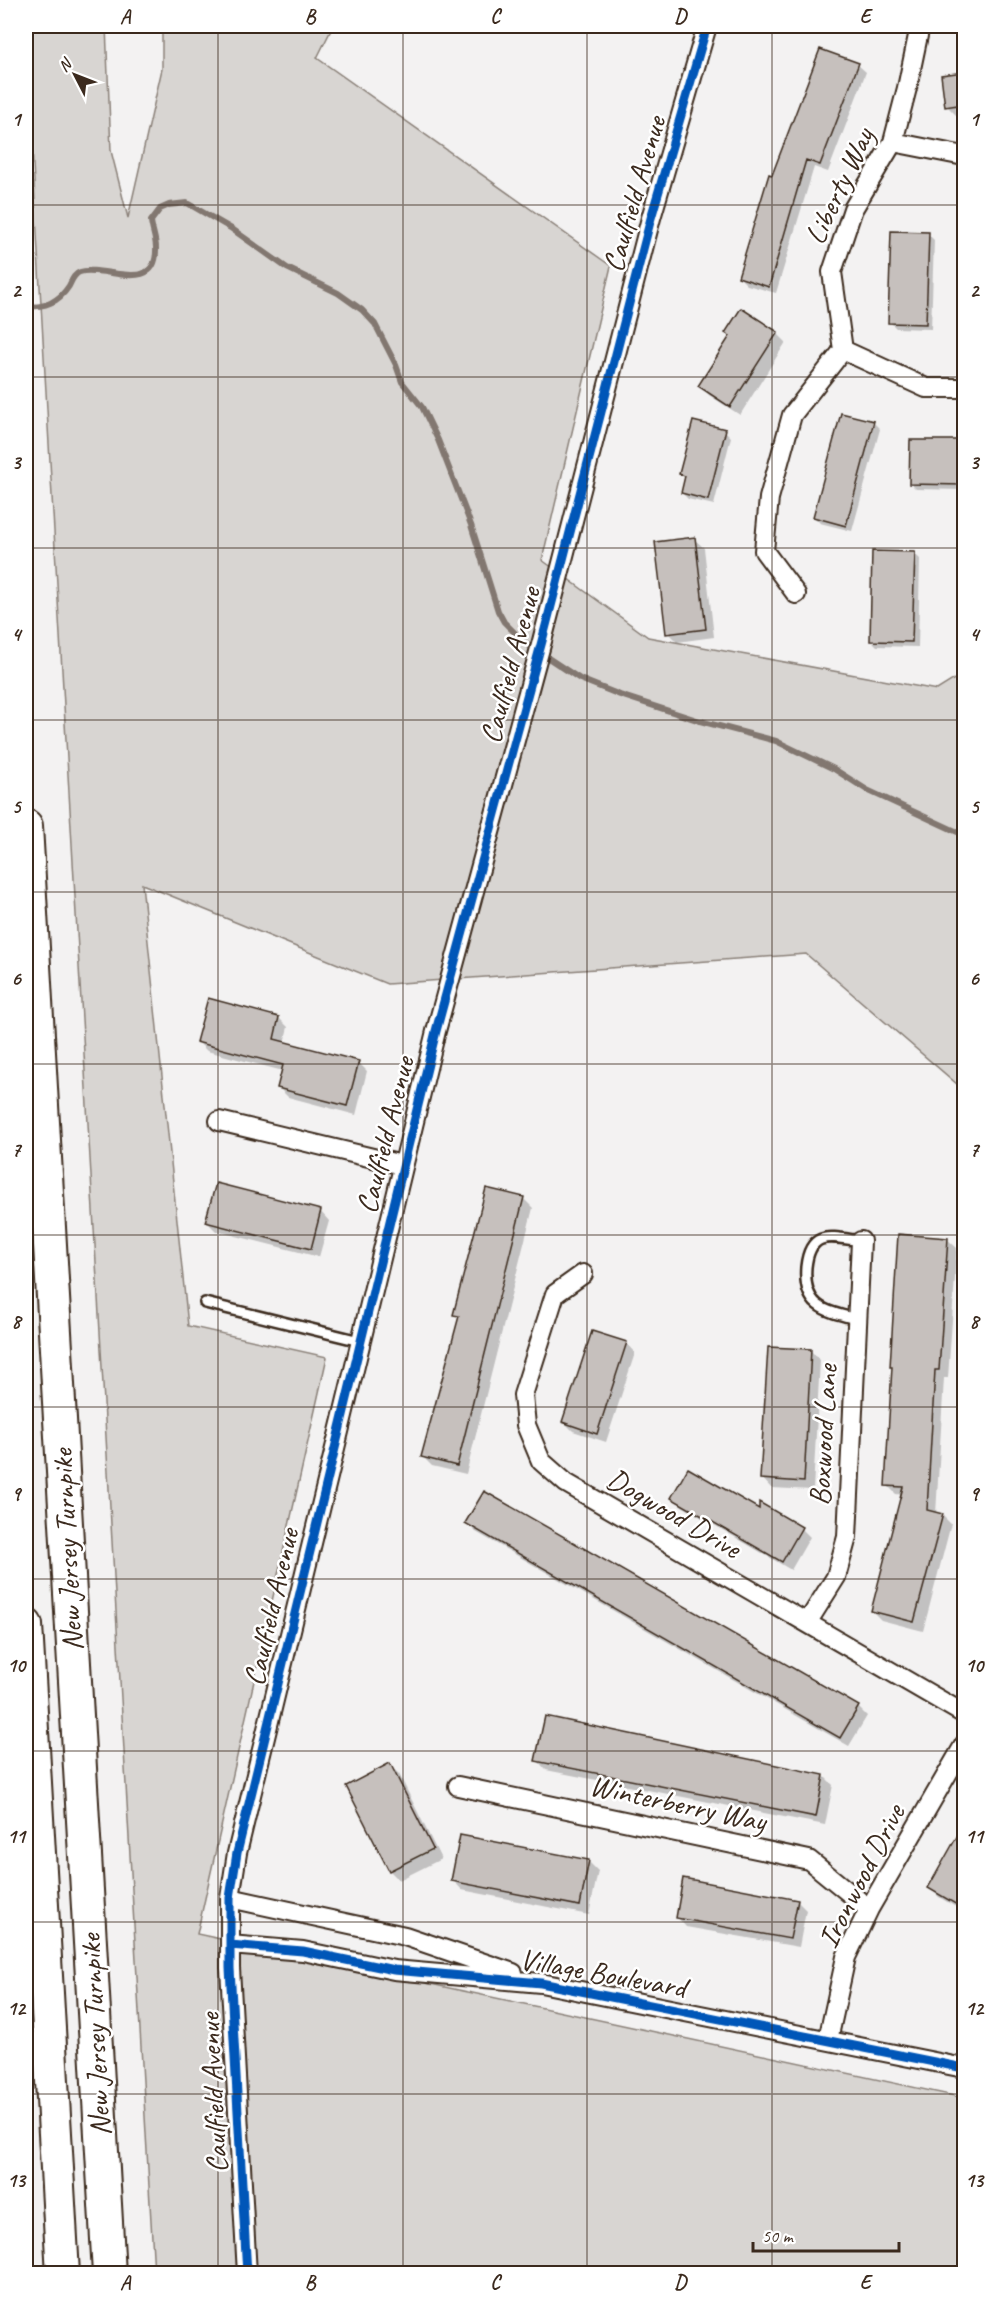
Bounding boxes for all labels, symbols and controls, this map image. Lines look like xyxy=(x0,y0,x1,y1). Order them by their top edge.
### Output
text: A xyxy=(120,4,132,29)
text: B xyxy=(305,4,317,29)
text: C xyxy=(490,4,502,29)
text: D xyxy=(674,4,688,29)
text: E xyxy=(860,4,874,29)
north arrow xyxy=(45,45,105,105)
text: N xyxy=(54,53,77,76)
text: 1 xyxy=(12,107,23,132)
text: 1 xyxy=(970,107,981,132)
street label: Caulfield Avenue xyxy=(594,110,675,276)
street label: Liberty Way xyxy=(796,120,883,250)
text: 2 xyxy=(12,278,23,303)
text: 2 xyxy=(970,278,981,303)
text: 3 xyxy=(12,450,23,475)
text: 3 xyxy=(970,450,981,475)
street label: Caulfield Avenue xyxy=(471,581,550,747)
text: 4 xyxy=(12,622,24,647)
text: 4 xyxy=(970,622,982,647)
text: 5 xyxy=(12,794,23,819)
text: 5 xyxy=(970,794,981,819)
text: 6 xyxy=(11,966,22,991)
text: 6 xyxy=(969,966,980,991)
street label: Caulfield Avenue xyxy=(347,1051,423,1217)
text: 7 xyxy=(12,1137,23,1162)
text: 7 xyxy=(970,1137,981,1162)
text: 8 xyxy=(12,1309,24,1334)
text: 8 xyxy=(970,1309,982,1334)
street label: Boxwood Lane xyxy=(800,1361,846,1507)
street label: New Jersey Turnpike xyxy=(43,1446,91,1652)
street label: Dogwood Drive xyxy=(600,1459,750,1568)
text: 9 xyxy=(12,1481,23,1506)
text: 9 xyxy=(970,1481,981,1506)
street label: Caulfield Avenue xyxy=(234,1523,308,1689)
text: 10 xyxy=(7,1653,27,1678)
text: 10 xyxy=(965,1653,985,1678)
street label: Winterberry Way xyxy=(587,1766,771,1841)
street label: Ironwood Drive xyxy=(809,1796,914,1954)
text: 11 xyxy=(7,1824,27,1849)
text: 11 xyxy=(965,1824,985,1849)
street label: New Jersey Turnpike xyxy=(71,1931,119,2137)
street label: Village Boulevard xyxy=(517,1940,693,2007)
text: 12 xyxy=(7,1996,27,2021)
text: 12 xyxy=(965,1996,985,2021)
street label: Caulfield Avenue xyxy=(190,2010,236,2174)
text: 13 xyxy=(7,2168,27,2193)
text: 13 xyxy=(965,2168,985,2193)
scale bar xyxy=(753,2215,898,2253)
text: 50 m xyxy=(762,2225,795,2247)
text: A xyxy=(120,2270,132,2295)
text: B xyxy=(305,2270,317,2295)
text: C xyxy=(490,2270,502,2295)
text: D xyxy=(674,2270,688,2295)
text: E xyxy=(860,2270,874,2295)

